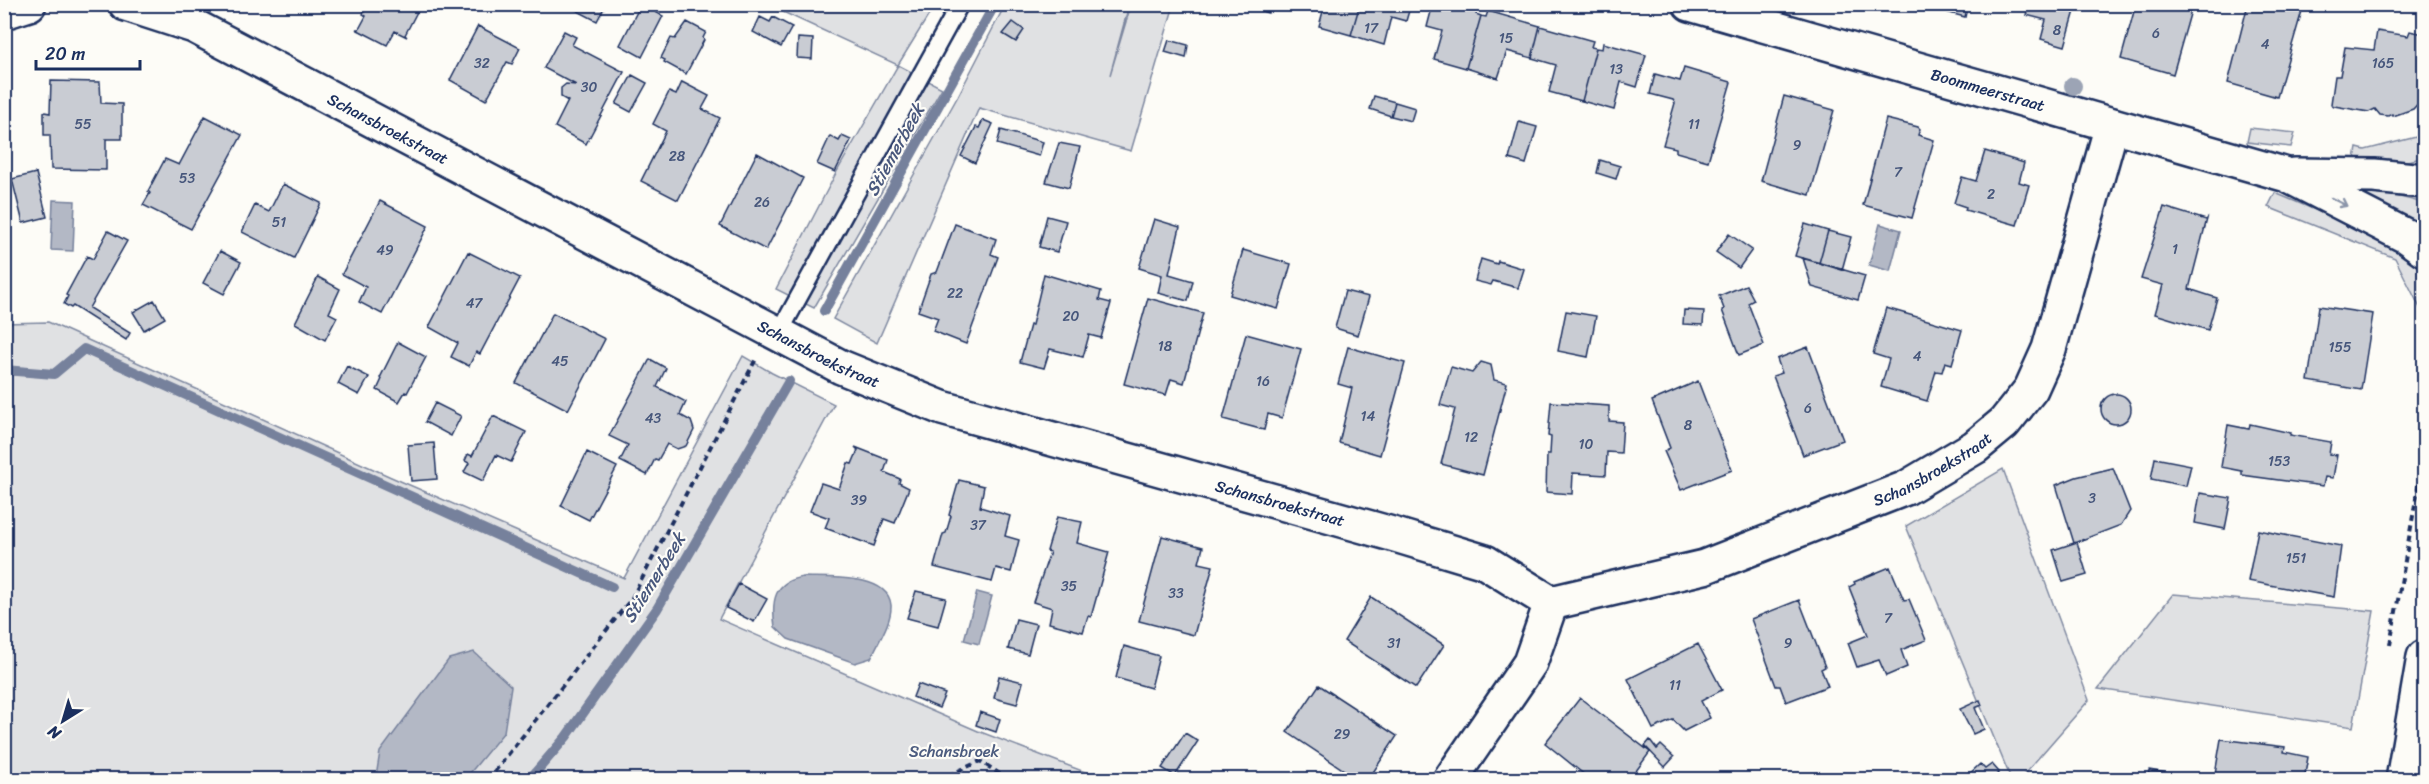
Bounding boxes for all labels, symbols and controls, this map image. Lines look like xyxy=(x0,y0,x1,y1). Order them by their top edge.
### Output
house number: 17 xyxy=(1364,16,1379,41)
house number: 8 xyxy=(2053,18,2062,43)
house number: 6 xyxy=(2152,21,2160,46)
house number: 15 xyxy=(1499,26,1514,51)
house number: 4 xyxy=(2261,32,2270,57)
scale bar xyxy=(36,33,140,71)
text: 20 m xyxy=(45,38,85,70)
house number: 32 xyxy=(474,51,490,76)
house number: 165 xyxy=(2372,51,2395,76)
house number: 13 xyxy=(1609,57,1623,82)
street label: Boommeerstraat xyxy=(1927,60,2048,120)
house number: 30 xyxy=(581,75,597,100)
street label: Schansbroekstraat xyxy=(322,85,454,173)
water label: Stiemerbeek xyxy=(856,96,935,202)
house number: 55 xyxy=(74,112,92,137)
house number: 11 xyxy=(1688,112,1700,137)
house number: 9 xyxy=(1793,133,1802,158)
house number: 28 xyxy=(669,144,686,169)
house number: 7 xyxy=(1894,160,1903,185)
house number: 53 xyxy=(179,166,195,191)
house number: 2 xyxy=(1987,182,1995,207)
house number: 26 xyxy=(754,190,770,215)
one-way arrow xyxy=(2329,196,2347,208)
house number: 51 xyxy=(272,210,286,235)
house number: 1 xyxy=(2172,237,2178,262)
house number: 49 xyxy=(376,238,394,263)
house number: 22 xyxy=(947,281,963,306)
house number: 47 xyxy=(466,291,483,316)
house number: 20 xyxy=(1063,304,1080,329)
street label: Schansbroekstraat xyxy=(752,311,884,396)
house number: 18 xyxy=(1158,334,1173,359)
house number: 155 xyxy=(2328,335,2352,360)
house number: 4 xyxy=(1913,344,1922,369)
house number: 45 xyxy=(551,349,569,374)
house number: 16 xyxy=(1256,369,1270,394)
house number: 6 xyxy=(1804,396,1812,421)
house number: 14 xyxy=(1361,404,1376,429)
house number: 43 xyxy=(645,406,662,431)
house number: 8 xyxy=(1684,413,1693,438)
street label: Schansbroekstraat xyxy=(1868,424,1999,515)
house number: 12 xyxy=(1464,425,1478,450)
house number: 10 xyxy=(1579,432,1594,457)
house number: 153 xyxy=(2268,449,2290,474)
street label: Schansbroekstraat xyxy=(1212,471,1348,535)
house number: 3 xyxy=(2088,486,2096,511)
house number: 39 xyxy=(851,488,868,513)
house number: 37 xyxy=(970,513,987,538)
water label: Stiemerbeek xyxy=(614,525,696,629)
house number: 151 xyxy=(2286,546,2306,571)
house number: 35 xyxy=(1061,574,1078,599)
house number: 33 xyxy=(1168,581,1184,606)
house number: 7 xyxy=(1884,606,1893,631)
house number: 31 xyxy=(1387,631,1401,656)
house number: 9 xyxy=(1784,631,1793,656)
house number: 11 xyxy=(1669,673,1681,698)
north arrow xyxy=(33,691,93,751)
text: N xyxy=(40,717,68,748)
house number: 29 xyxy=(1334,722,1351,747)
park label: Schansbroek xyxy=(909,737,999,766)

